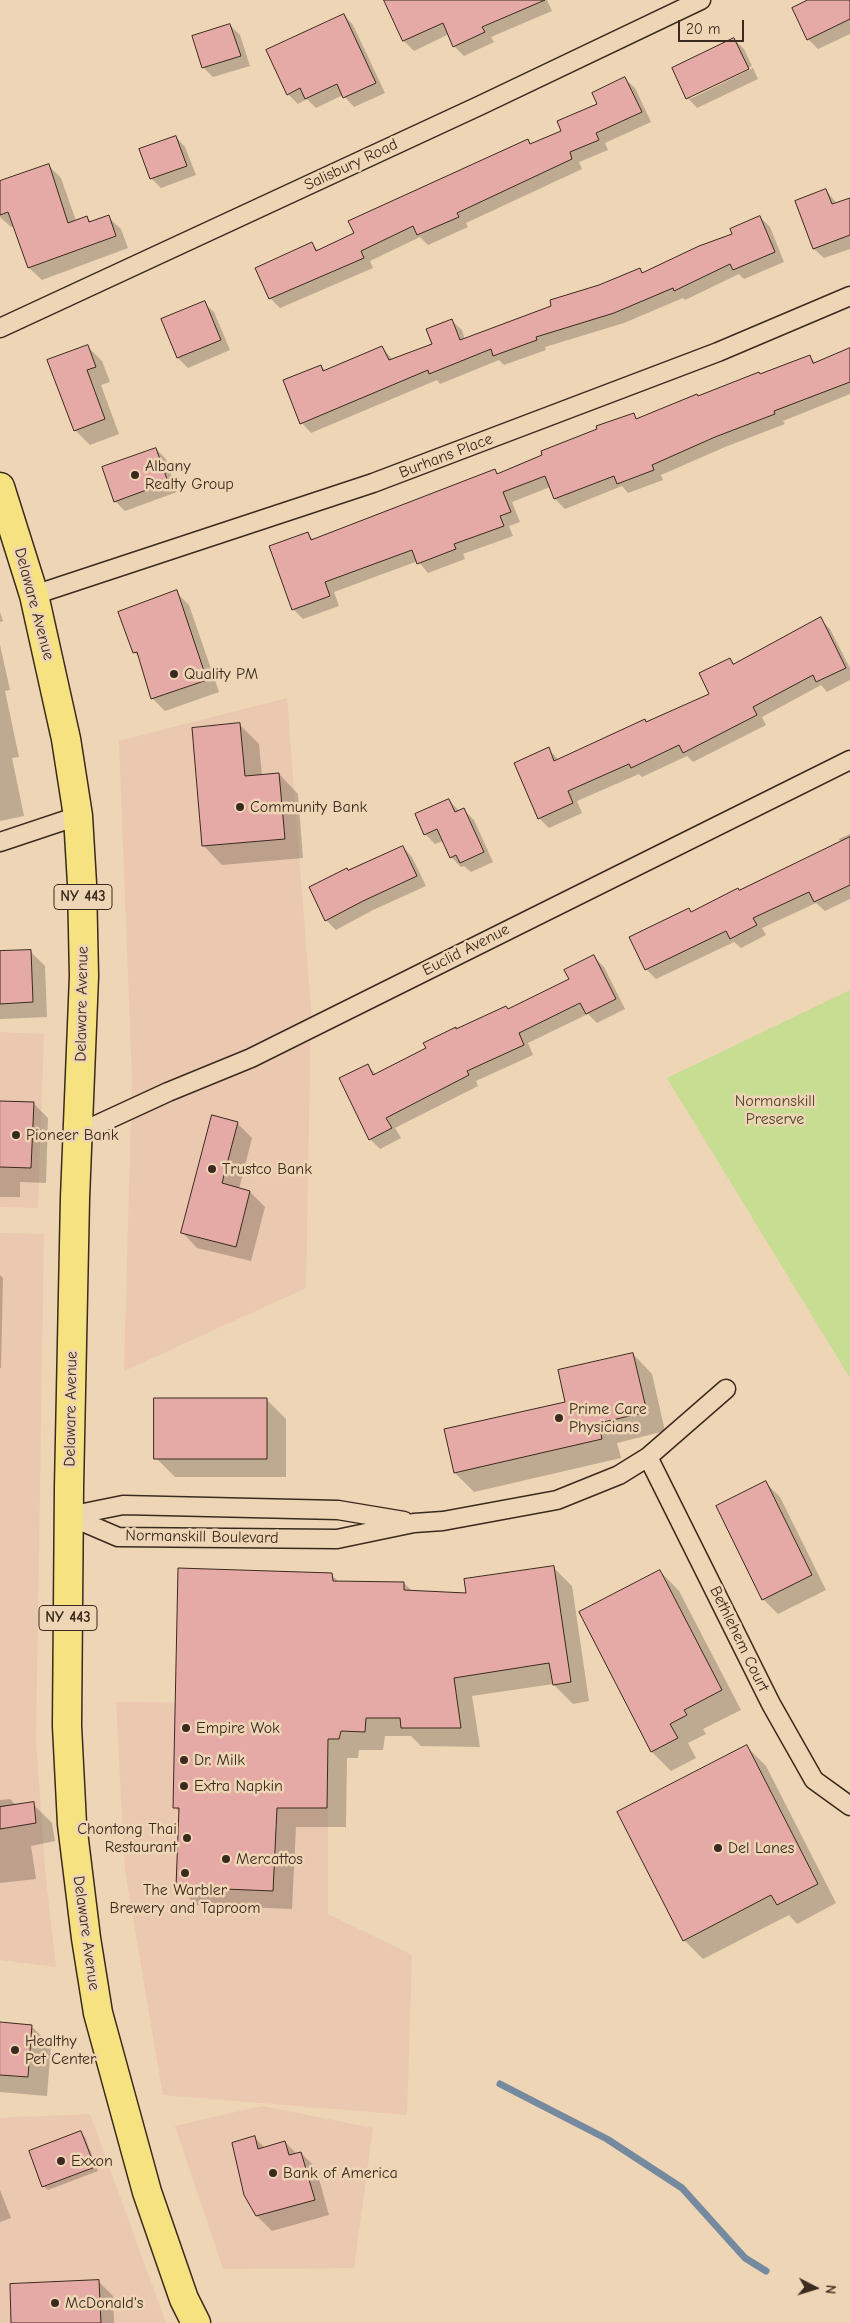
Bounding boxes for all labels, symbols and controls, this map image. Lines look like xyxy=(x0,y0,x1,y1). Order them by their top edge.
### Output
scale bar xyxy=(680,10,746,42)
text: 20 m xyxy=(686,20,720,38)
street label: Salisbury Road xyxy=(301,135,401,195)
street label: Burhans Place xyxy=(397,429,495,483)
place label: Albany Realty Group xyxy=(145,456,234,494)
marker: Albany Realty Group xyxy=(129,469,141,481)
street label: Delaware Avenue xyxy=(10,546,58,662)
place label: Quality PM xyxy=(184,664,258,684)
marker: Quality PM xyxy=(168,668,180,680)
place label: Community Bank xyxy=(250,797,367,817)
marker: Community Bank xyxy=(234,801,246,813)
road number: NY 443 xyxy=(54,884,112,910)
street label: Euclid Avenue xyxy=(419,920,513,980)
street label: Delaware Avenue xyxy=(71,946,93,1062)
park label: Normanskill Preserve xyxy=(735,1091,815,1129)
place label: Pioneer Bank xyxy=(26,1125,118,1145)
marker: Pioneer Bank xyxy=(10,1129,22,1141)
place label: Trustco Bank xyxy=(222,1159,312,1179)
marker: Trustco Bank xyxy=(206,1163,218,1175)
street label: Delaware Avenue xyxy=(60,1351,82,1467)
place label: Prime Care Physicians xyxy=(569,1399,647,1437)
marker: Prime Care Physicians xyxy=(553,1412,565,1424)
street label: Normanskill Boulevard xyxy=(125,1526,279,1548)
street label: Bethlehem Court xyxy=(705,1583,773,1695)
road number: NY 443 xyxy=(39,1606,97,1630)
place label: Empire Wok xyxy=(196,1718,280,1738)
marker: Empire Wok xyxy=(180,1722,192,1734)
place label: Dr. Milk xyxy=(194,1750,245,1770)
marker: Dr. Milk xyxy=(178,1754,190,1766)
place label: Extra Napkin xyxy=(194,1776,283,1796)
marker: Extra Napkin xyxy=(178,1780,190,1792)
place label: Chontong Thai Restaurant xyxy=(77,1819,177,1857)
marker: Chontong Thai Restaurant xyxy=(181,1832,193,1844)
place label: Del Lanes xyxy=(728,1838,794,1858)
marker: Del Lanes xyxy=(712,1842,724,1854)
place label: Mercattos xyxy=(236,1849,303,1869)
marker: Mercattos xyxy=(220,1853,232,1865)
marker: The Warbler Brewery and Taproom xyxy=(179,1867,191,1879)
street label: Delaware Avenue xyxy=(68,1874,104,1992)
place label: The Warbler Brewery and Taproom xyxy=(110,1880,260,1918)
place label: Healthy Pet Center xyxy=(25,2031,96,2069)
marker: Healthy Pet Center xyxy=(9,2044,21,2056)
place label: Exxon xyxy=(71,2151,113,2171)
marker: Exxon xyxy=(55,2155,67,2167)
place label: Bank of America xyxy=(283,2163,398,2183)
marker: Bank of America xyxy=(267,2167,279,2179)
north arrow xyxy=(790,2263,840,2313)
text: N xyxy=(822,2284,839,2295)
place label: McDonald's xyxy=(65,2293,144,2313)
marker: McDonald's xyxy=(49,2297,61,2309)

